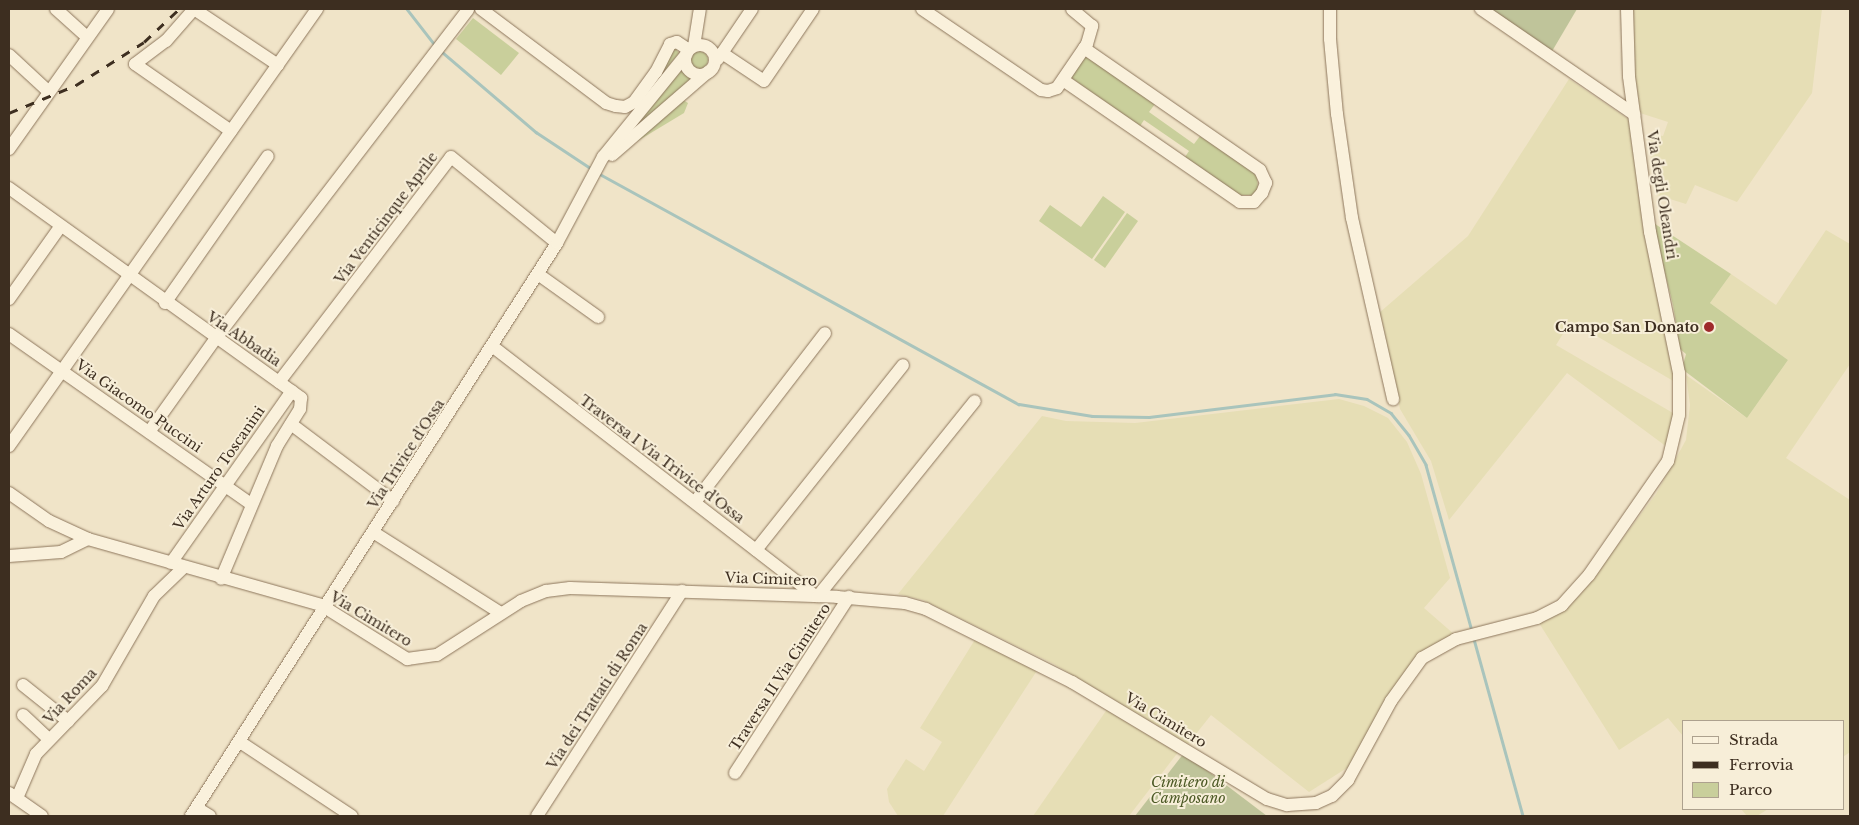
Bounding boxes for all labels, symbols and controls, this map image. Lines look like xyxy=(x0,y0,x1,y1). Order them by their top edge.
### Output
street label: Via degli Oleandri xyxy=(1643,129,1681,261)
street label: Via Venticinque Aprile xyxy=(331,148,441,288)
street label: Via Abbadia xyxy=(204,308,284,370)
place label: Campo San Donato xyxy=(1555,319,1699,335)
marker: Campo San Donato xyxy=(1703,321,1715,333)
street label: Via Giacomo Puccini xyxy=(73,356,205,456)
street label: Traversa I Via Trivice d'Ossa xyxy=(576,391,748,527)
street label: Via Trivice d'Ossa xyxy=(364,396,448,512)
street label: Via Arturo Toscanini xyxy=(170,402,268,534)
street label: Via Cimitero xyxy=(725,569,817,589)
street label: Via Cimitero xyxy=(327,588,415,650)
street label: Traversa II Via Cimitero xyxy=(726,600,834,754)
street label: Via dei Trattati di Roma xyxy=(543,619,651,773)
street label: Via Roma xyxy=(40,665,100,727)
street label: Via Cimitero xyxy=(1122,689,1210,751)
legend xyxy=(1682,720,1844,810)
text: Strada xyxy=(1729,730,1778,749)
text: Ferrovia xyxy=(1729,755,1793,774)
park label: Cimitero di Camposano xyxy=(1151,774,1225,806)
text: Parco xyxy=(1729,780,1772,799)

